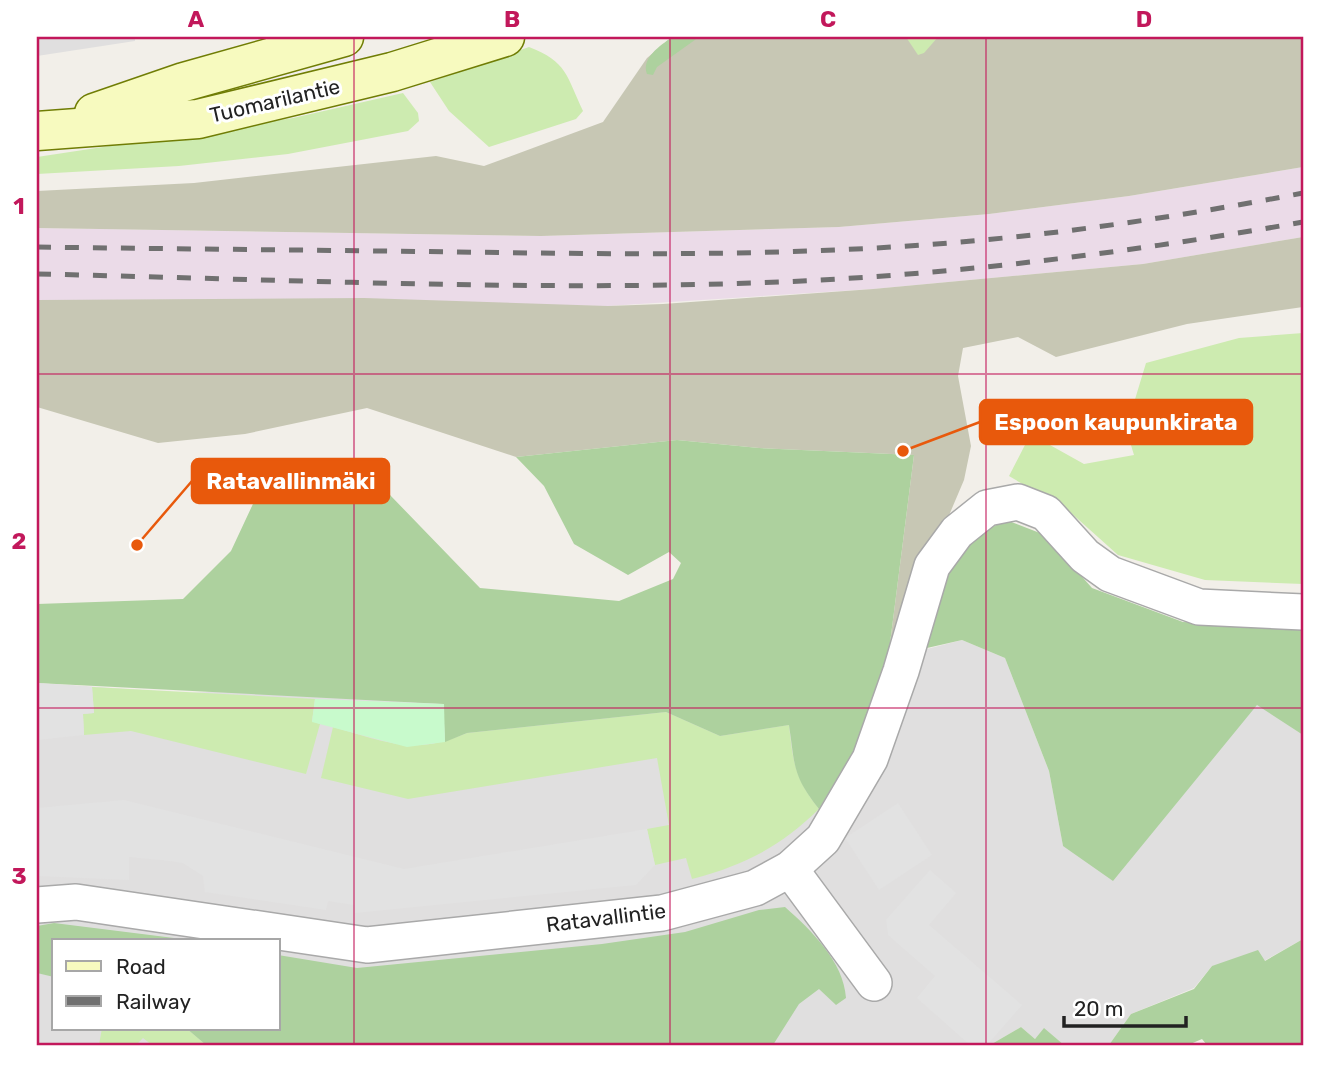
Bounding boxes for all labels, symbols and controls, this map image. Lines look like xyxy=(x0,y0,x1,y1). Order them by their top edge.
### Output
text: A xyxy=(188,5,205,33)
text: B xyxy=(504,5,520,33)
text: C xyxy=(820,5,836,33)
text: D xyxy=(1136,5,1152,33)
street label: Tuomarilantie xyxy=(207,73,342,128)
text: 1 xyxy=(13,192,25,220)
callout: Espoon kaupunkirata xyxy=(980,400,1252,444)
text: Espoon kaupunkirata xyxy=(994,408,1238,436)
callout: Ratavallinmäki xyxy=(192,459,389,503)
text: Ratavallinmäki xyxy=(206,467,376,495)
text: 2 xyxy=(12,527,26,555)
text: 3 xyxy=(11,862,27,890)
street label: Ratavallintie xyxy=(545,898,667,937)
legend xyxy=(52,939,280,1030)
text: Road xyxy=(116,954,166,979)
scale bar xyxy=(1064,984,1186,1028)
text: Railway xyxy=(116,989,191,1014)
text: 20 m xyxy=(1074,996,1123,1021)

